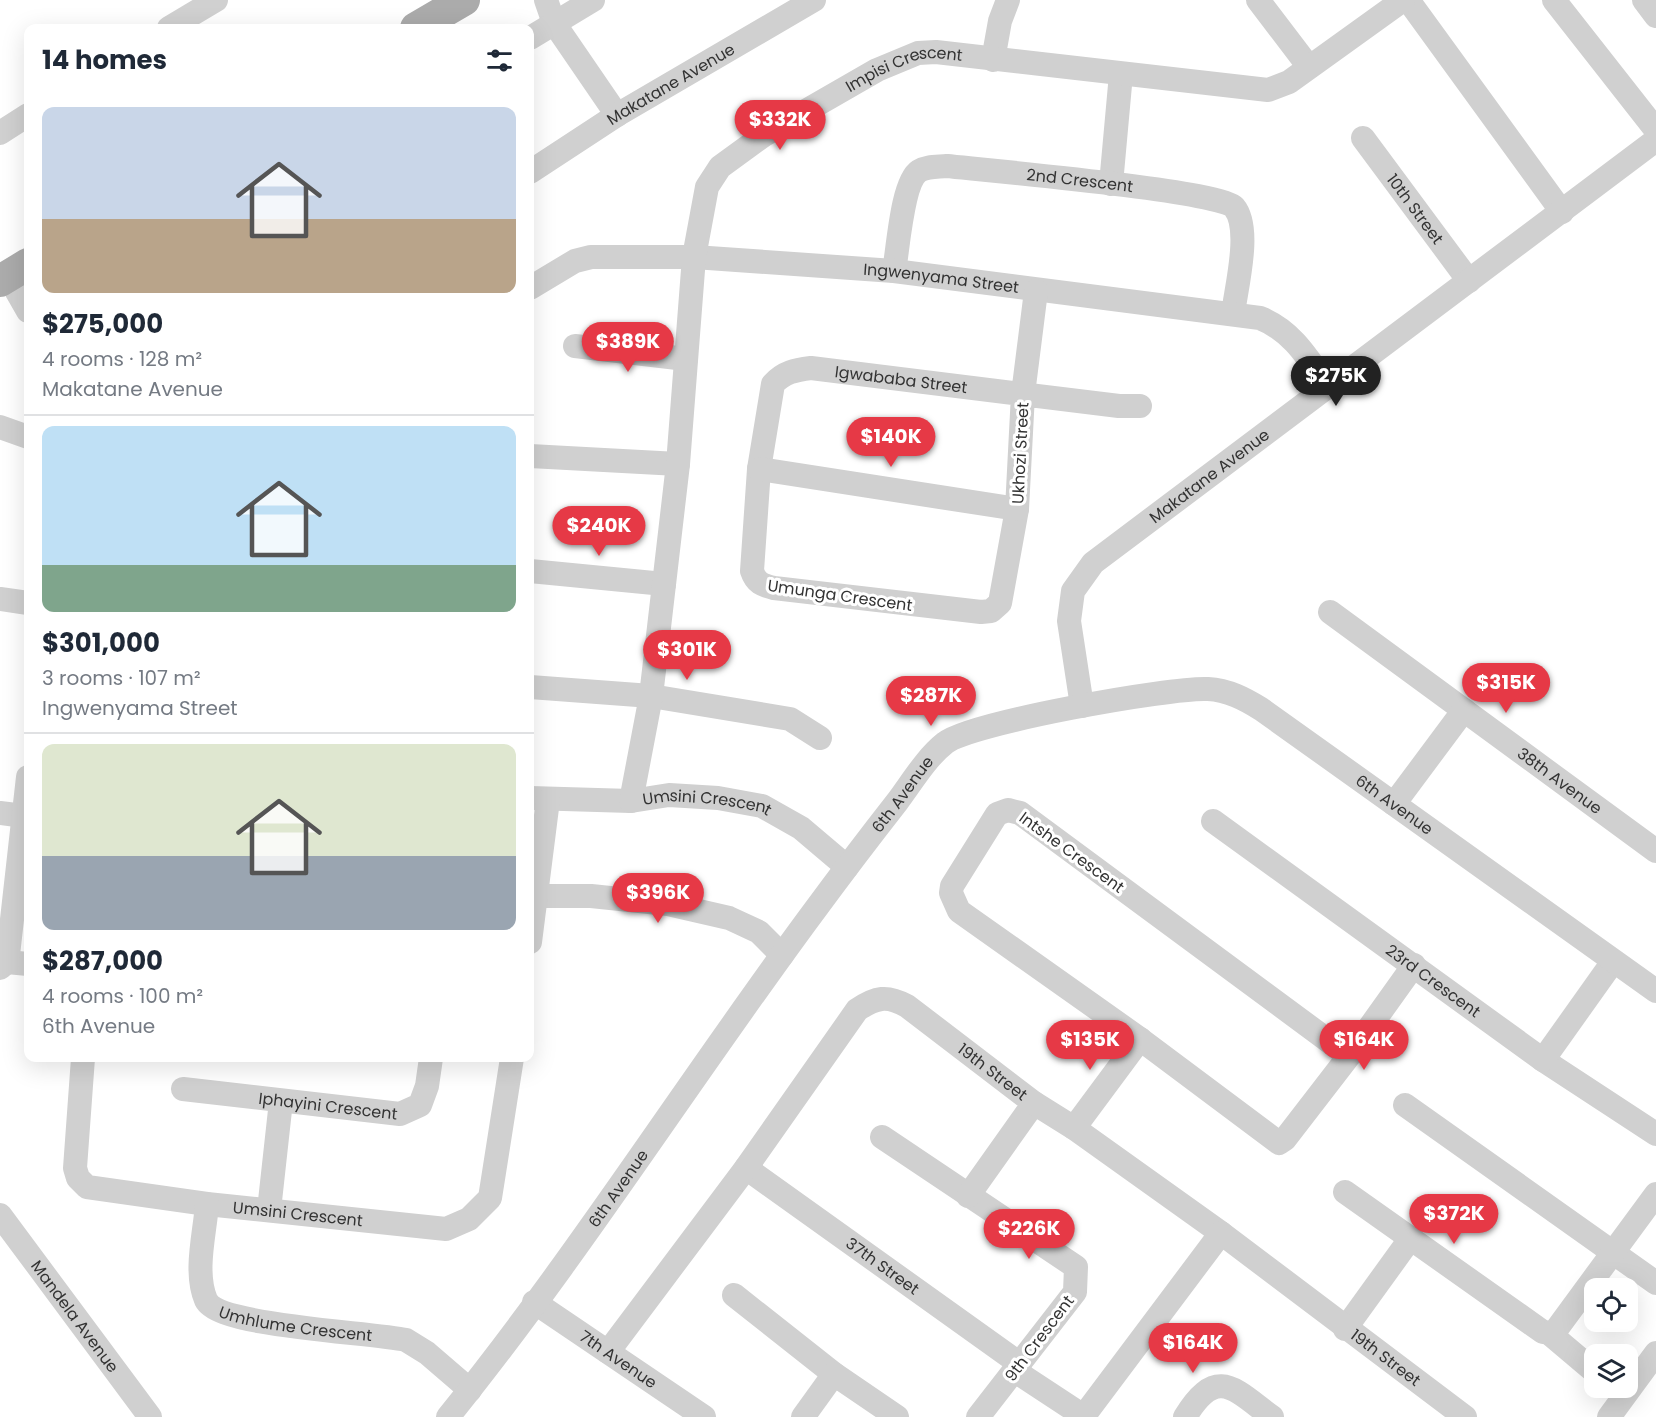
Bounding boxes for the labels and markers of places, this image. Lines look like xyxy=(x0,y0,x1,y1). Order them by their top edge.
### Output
pin: $332K xyxy=(738,100,822,151)
pin: $389K xyxy=(586,322,670,373)
pin: $275K xyxy=(1294,356,1378,407)
pin: $140K xyxy=(849,417,933,468)
pin: $240K xyxy=(557,506,641,557)
pin: $301K xyxy=(645,630,729,681)
pin: $315K xyxy=(1464,663,1548,714)
pin: $287K xyxy=(889,676,973,727)
pin: $396K xyxy=(616,873,700,924)
pin: $135K xyxy=(1048,1020,1132,1071)
pin: $164K xyxy=(1322,1020,1406,1071)
pin: $372K xyxy=(1412,1194,1496,1245)
pin: $226K xyxy=(987,1209,1071,1260)
pin: $164K xyxy=(1151,1323,1235,1374)

